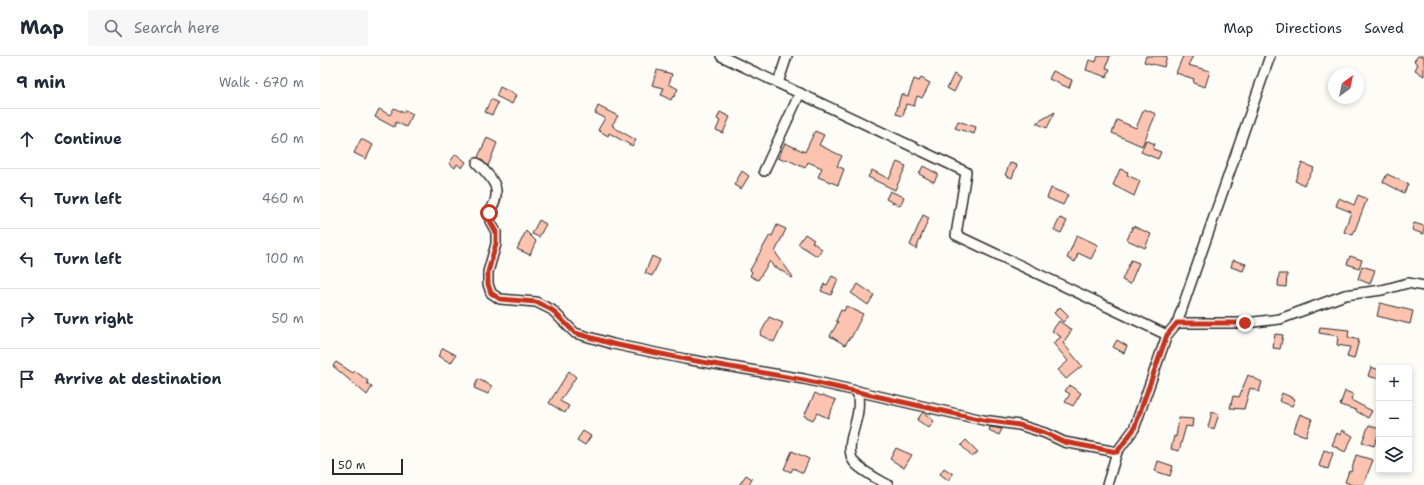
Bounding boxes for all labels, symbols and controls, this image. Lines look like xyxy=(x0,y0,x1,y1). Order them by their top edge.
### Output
search box xyxy=(88,10,368,46)
text: Map xyxy=(20,15,64,40)
icon: search xyxy=(102,17,124,39)
text: Search here xyxy=(134,18,220,38)
text: Map xyxy=(1224,19,1254,37)
text: Directions xyxy=(1276,19,1342,37)
text: Saved xyxy=(1364,19,1404,37)
north arrow xyxy=(1328,68,1364,104)
text: 9 min xyxy=(16,71,66,93)
text: Walk · 670 m xyxy=(219,74,304,91)
icon: ahead xyxy=(16,128,38,150)
text: Continue xyxy=(54,129,122,149)
text: 60 m xyxy=(271,130,304,147)
icon: left xyxy=(16,188,38,210)
text: Turn left xyxy=(54,189,122,209)
text: 460 m xyxy=(262,190,304,207)
route start xyxy=(480,204,498,222)
icon: left xyxy=(16,248,38,270)
text: Turn left xyxy=(54,249,122,269)
text: 100 m xyxy=(265,250,304,267)
icon: right xyxy=(16,308,38,330)
text: Turn right xyxy=(54,309,134,329)
text: 50 m xyxy=(271,310,304,327)
route end xyxy=(1236,314,1254,332)
map controls xyxy=(1376,365,1412,473)
button: + xyxy=(1376,365,1412,401)
icon: arrive xyxy=(16,368,38,390)
text: Arrive at destination xyxy=(54,369,222,389)
button: − xyxy=(1376,401,1412,437)
button: layers xyxy=(1376,437,1412,473)
scale bar xyxy=(332,457,403,476)
text: 50 m xyxy=(338,458,366,473)

